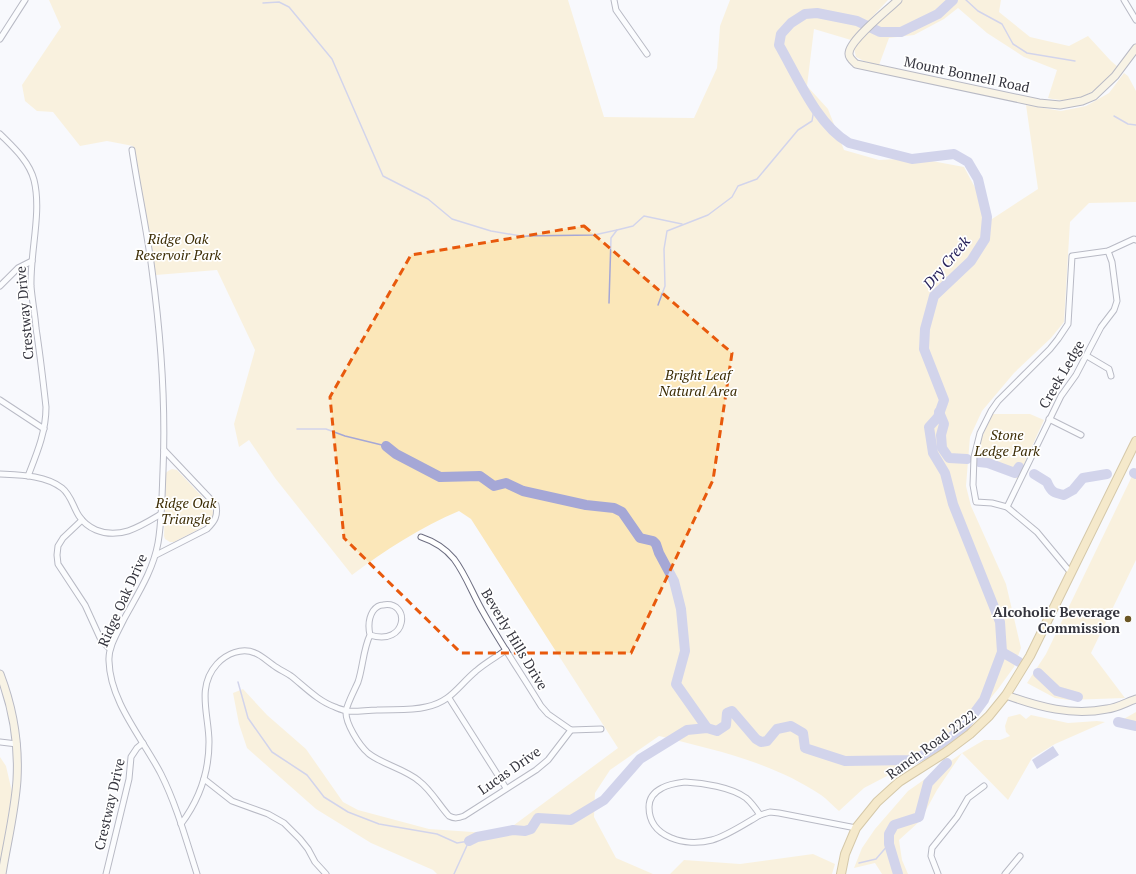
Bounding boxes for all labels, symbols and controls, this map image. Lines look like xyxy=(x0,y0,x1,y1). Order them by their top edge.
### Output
street label: Mount Bonnell Road xyxy=(902,51,1032,97)
park label: Ridge Oak Reservoir Park xyxy=(134,229,221,264)
water label: Dry Creek xyxy=(917,231,974,293)
street label: Crestway Drive xyxy=(10,265,38,361)
street label: Creek Ledge xyxy=(1034,336,1088,412)
park label: Bright Leaf Natural Area xyxy=(658,365,737,400)
park label: Stone Ledge Park xyxy=(973,425,1040,460)
park label: Ridge Oak Triangle xyxy=(154,493,217,528)
street label: Ridge Oak Drive xyxy=(93,550,151,650)
street label: Beverly Hills Drive xyxy=(477,585,553,693)
place label: Alcoholic Beverage Commission xyxy=(993,602,1120,637)
marker: Alcoholic Beverage Commission xyxy=(1123,614,1133,624)
street label: Ranch Road 2222 xyxy=(882,705,980,783)
street label: Lucas Drive xyxy=(474,742,544,798)
street label: Crestway Drive xyxy=(89,756,129,852)

